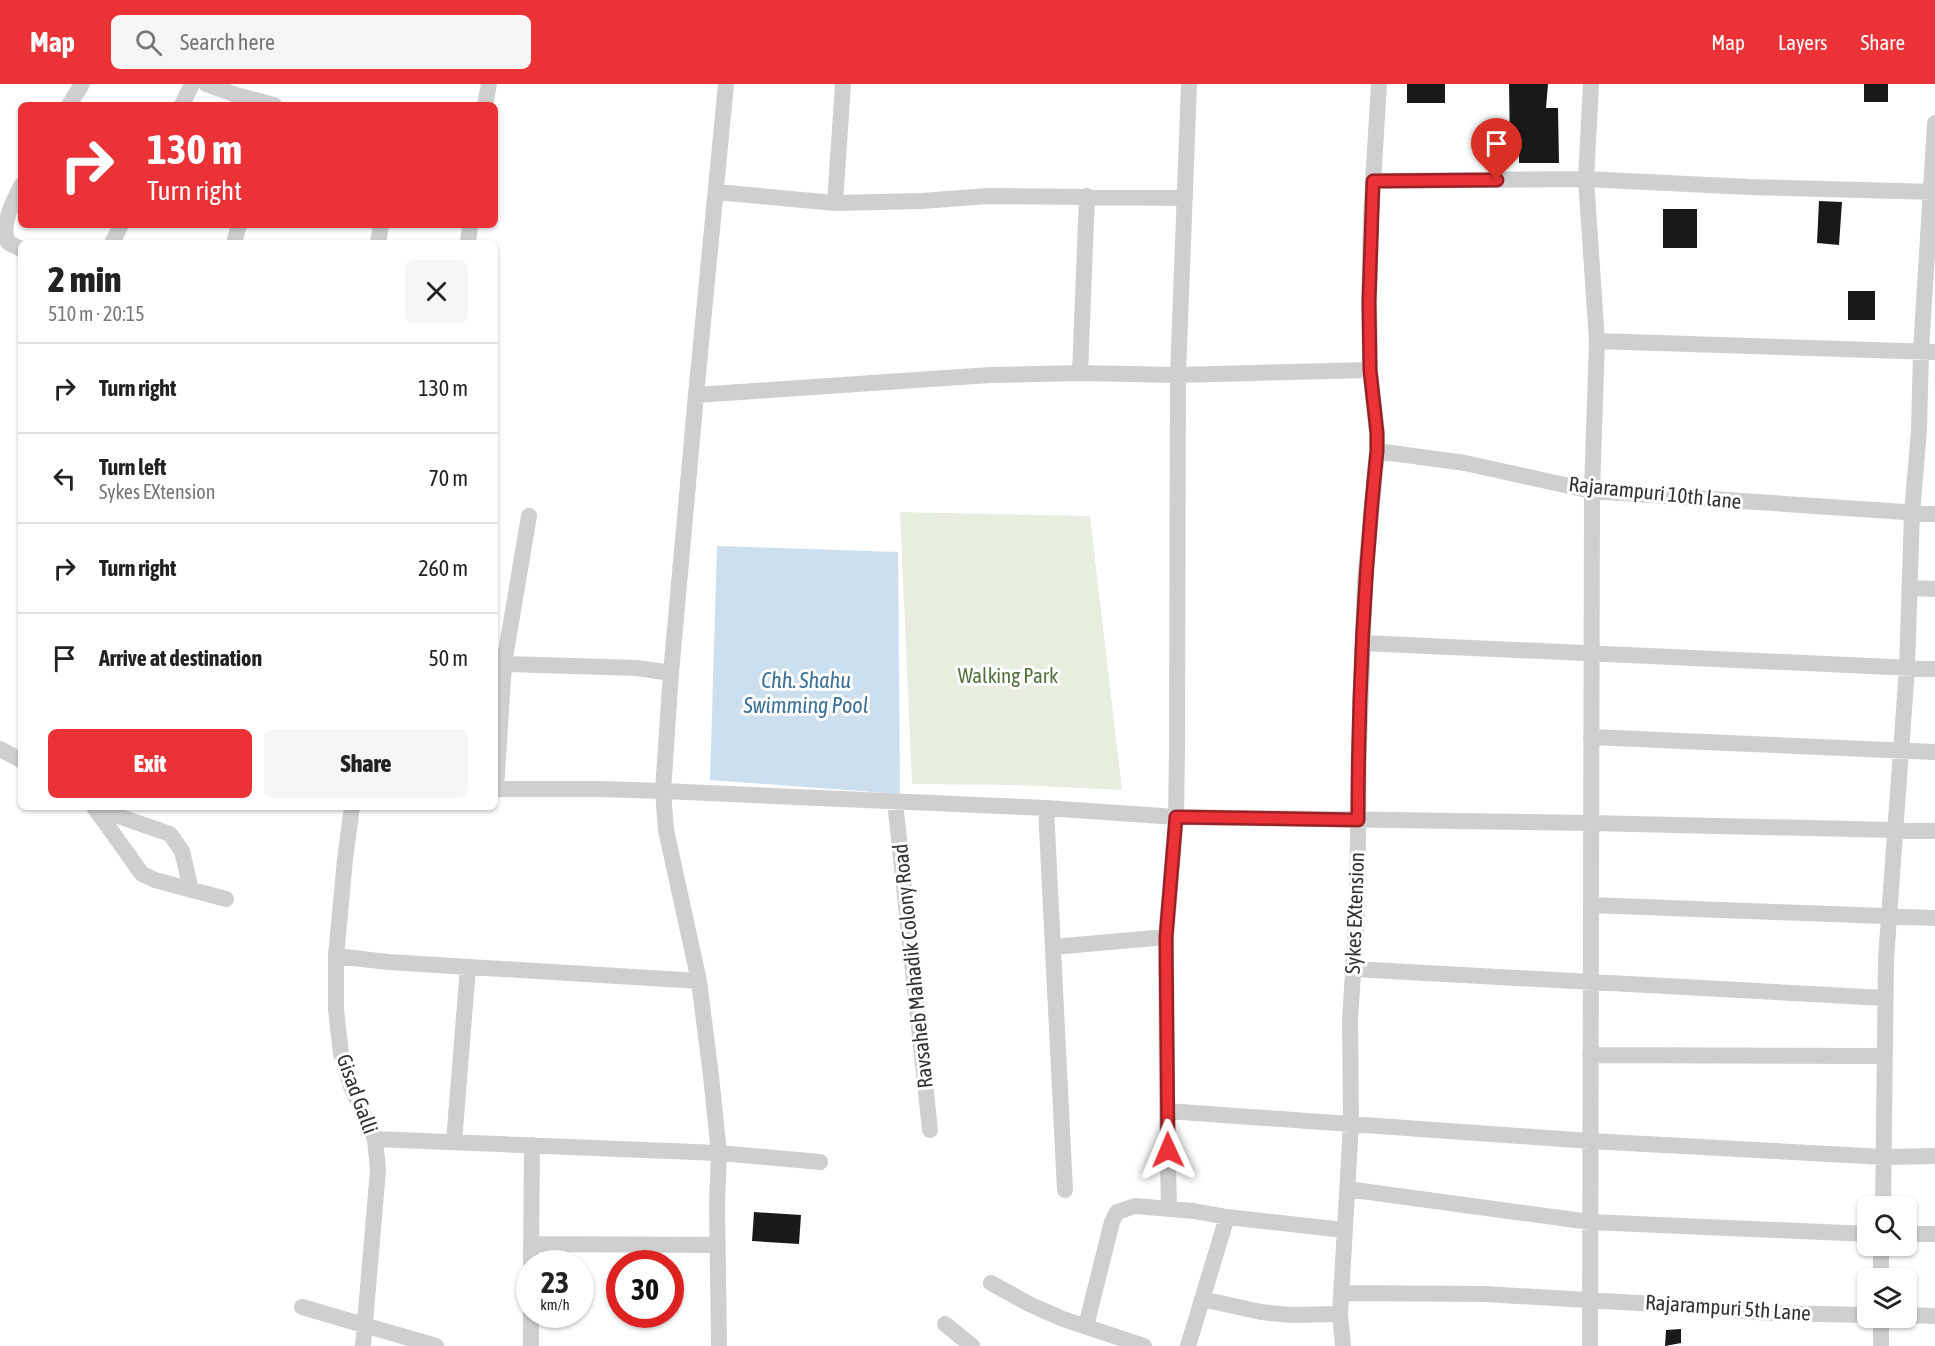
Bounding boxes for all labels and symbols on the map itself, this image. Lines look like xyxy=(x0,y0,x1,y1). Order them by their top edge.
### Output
pin xyxy=(1471,118,1522,180)
street label: Rajarampuri 10th lane xyxy=(1568,471,1743,513)
park label: Walking Park xyxy=(958,663,1058,687)
water label: Chh. Shahu Swimming Pool xyxy=(742,667,869,718)
street label: Ravsaheb Mahadik Colony Road xyxy=(887,843,937,1090)
street label: Sykes EXtension xyxy=(1340,851,1368,974)
street label: Gisad Galli xyxy=(332,1051,383,1137)
position arrow xyxy=(1136,1118,1200,1182)
speed limit sign: 30 xyxy=(606,1250,684,1328)
street label: Rajarampuri 5th Lane xyxy=(1644,1289,1812,1325)

